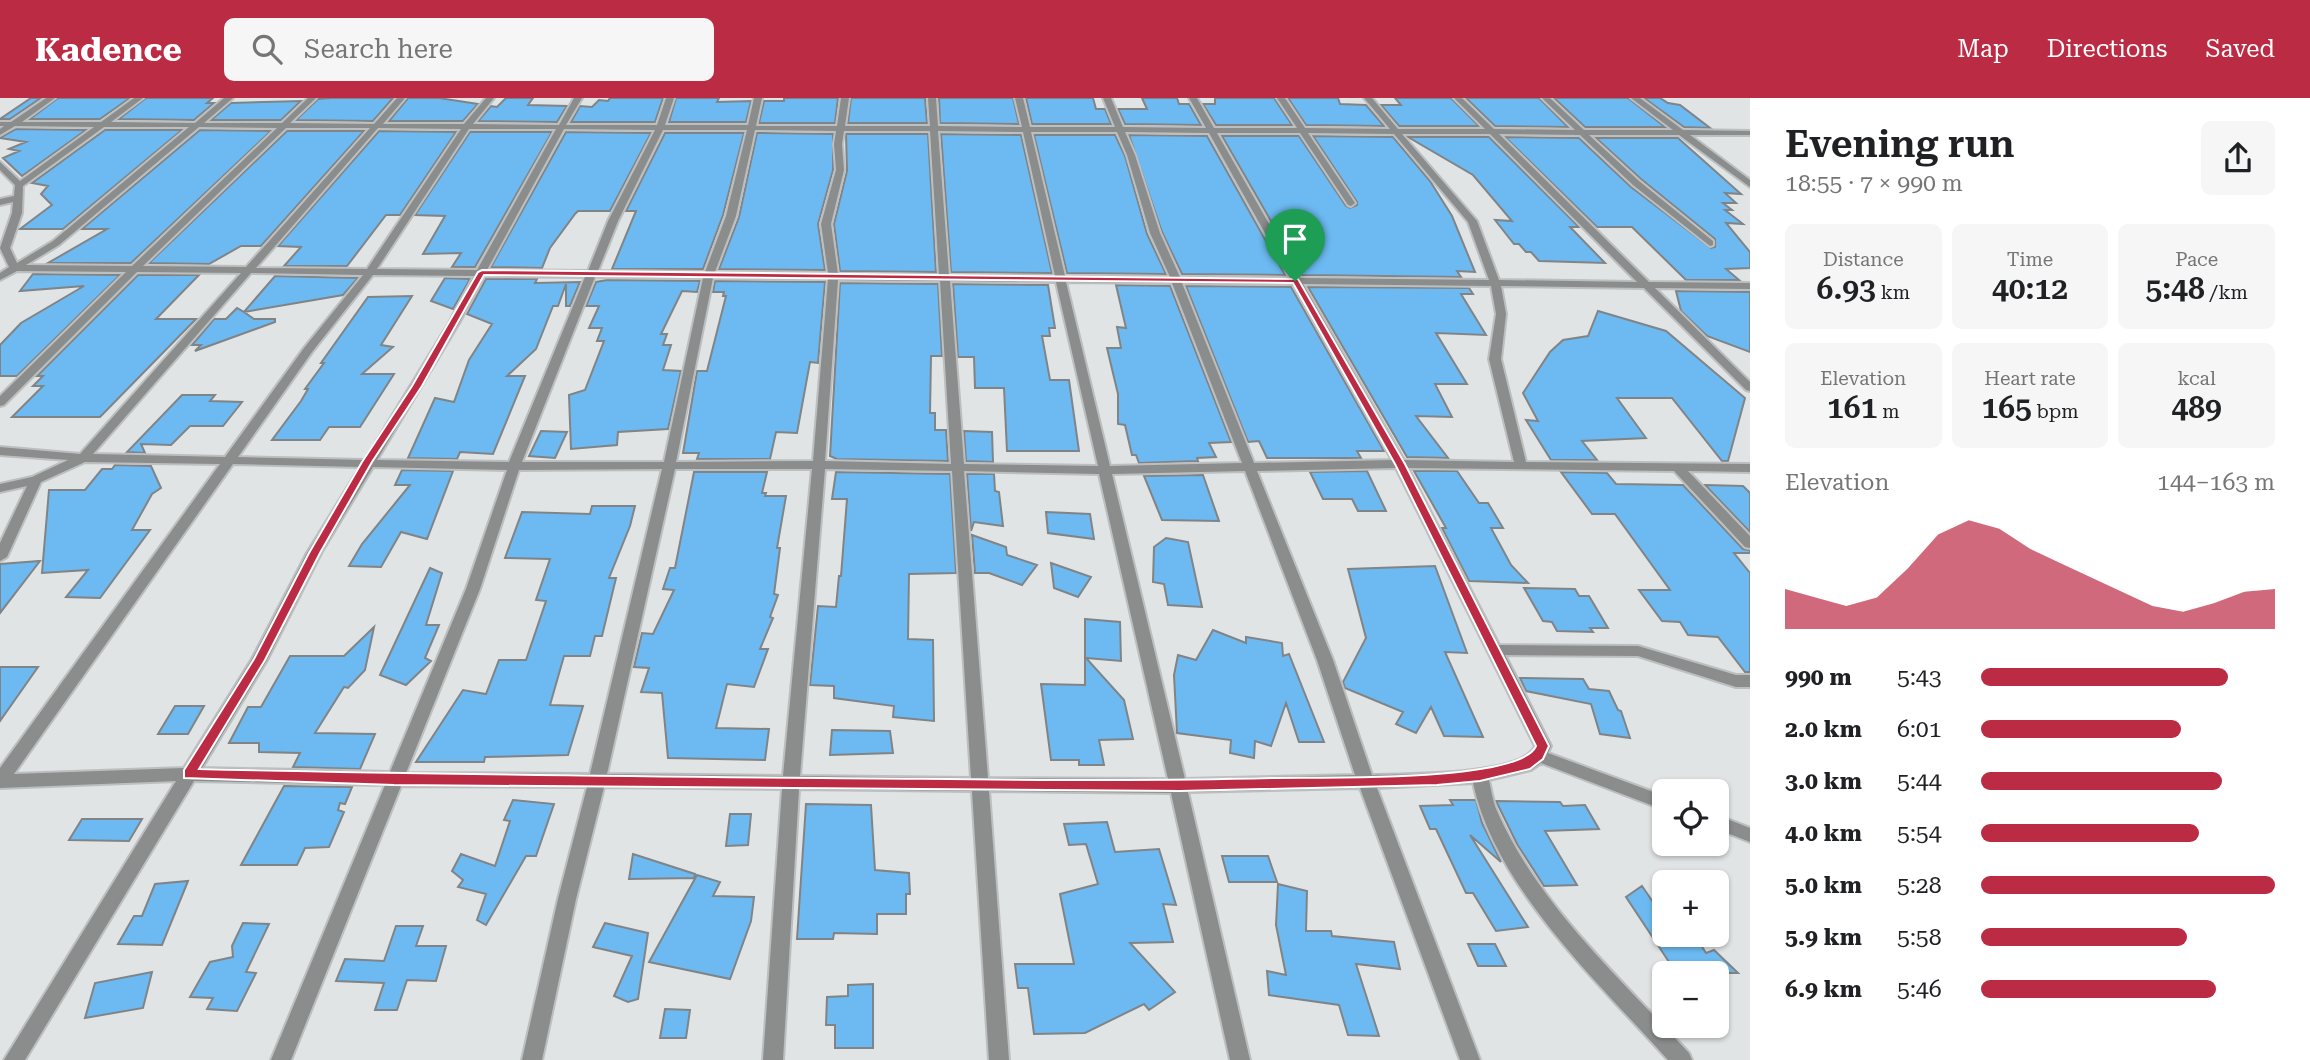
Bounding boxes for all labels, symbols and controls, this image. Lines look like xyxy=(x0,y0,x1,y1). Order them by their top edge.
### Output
search box xyxy=(224,18,714,81)
text: Kadence xyxy=(35,30,182,69)
icon: search xyxy=(248,30,286,68)
text: Search here xyxy=(304,34,453,64)
text: Map xyxy=(1957,35,2009,63)
text: Directions xyxy=(2047,35,2167,63)
text: Saved xyxy=(2205,35,2275,63)
button: share xyxy=(2201,121,2275,195)
text: Evening run xyxy=(1785,122,2014,166)
text: 18:55 · 7 × 990 m xyxy=(1785,170,1963,197)
pin xyxy=(1265,209,1325,281)
icon: arrive xyxy=(1276,220,1314,258)
text: Distance xyxy=(1823,248,1904,271)
text: Time xyxy=(2007,248,2053,271)
text: Pace xyxy=(2175,248,2218,271)
text: 6.93 xyxy=(1817,271,1876,306)
text: 40:12 xyxy=(1992,271,2068,306)
text: 5:48 xyxy=(2145,271,2205,306)
text: km xyxy=(1876,281,1910,304)
text: /km xyxy=(2205,281,2248,304)
text: Elevation xyxy=(1820,367,1906,390)
text: Heart rate xyxy=(1984,367,2076,390)
text: kcal xyxy=(2178,367,2216,390)
text: 161 xyxy=(1827,390,1877,425)
text: 165 xyxy=(1981,390,2032,425)
text: 489 xyxy=(2171,390,2222,425)
text: m xyxy=(1877,400,1900,423)
text: bpm xyxy=(2032,400,2079,423)
text: Elevation xyxy=(1785,469,1889,496)
text: 144–163 m xyxy=(2157,469,2275,496)
text: 990 m xyxy=(1785,664,1852,691)
text: 5:43 xyxy=(1897,664,1942,691)
text: 2.0 km xyxy=(1785,716,1862,743)
text: 6:01 xyxy=(1897,716,1942,743)
text: 3.0 km xyxy=(1785,768,1862,795)
text: 5:44 xyxy=(1897,768,1942,795)
map controls xyxy=(1652,779,1729,1038)
button: locate xyxy=(1652,779,1729,856)
text: 4.0 km xyxy=(1785,820,1862,847)
text: 5:54 xyxy=(1897,820,1942,847)
button: + xyxy=(1652,870,1729,947)
text: 5.0 km xyxy=(1785,872,1862,899)
text: 5:28 xyxy=(1897,872,1942,899)
text: 5.9 km xyxy=(1785,924,1862,951)
text: 5:58 xyxy=(1897,924,1942,951)
button: − xyxy=(1652,961,1729,1038)
text: 6.9 km xyxy=(1785,976,1862,1003)
text: 5:46 xyxy=(1897,976,1942,1003)

